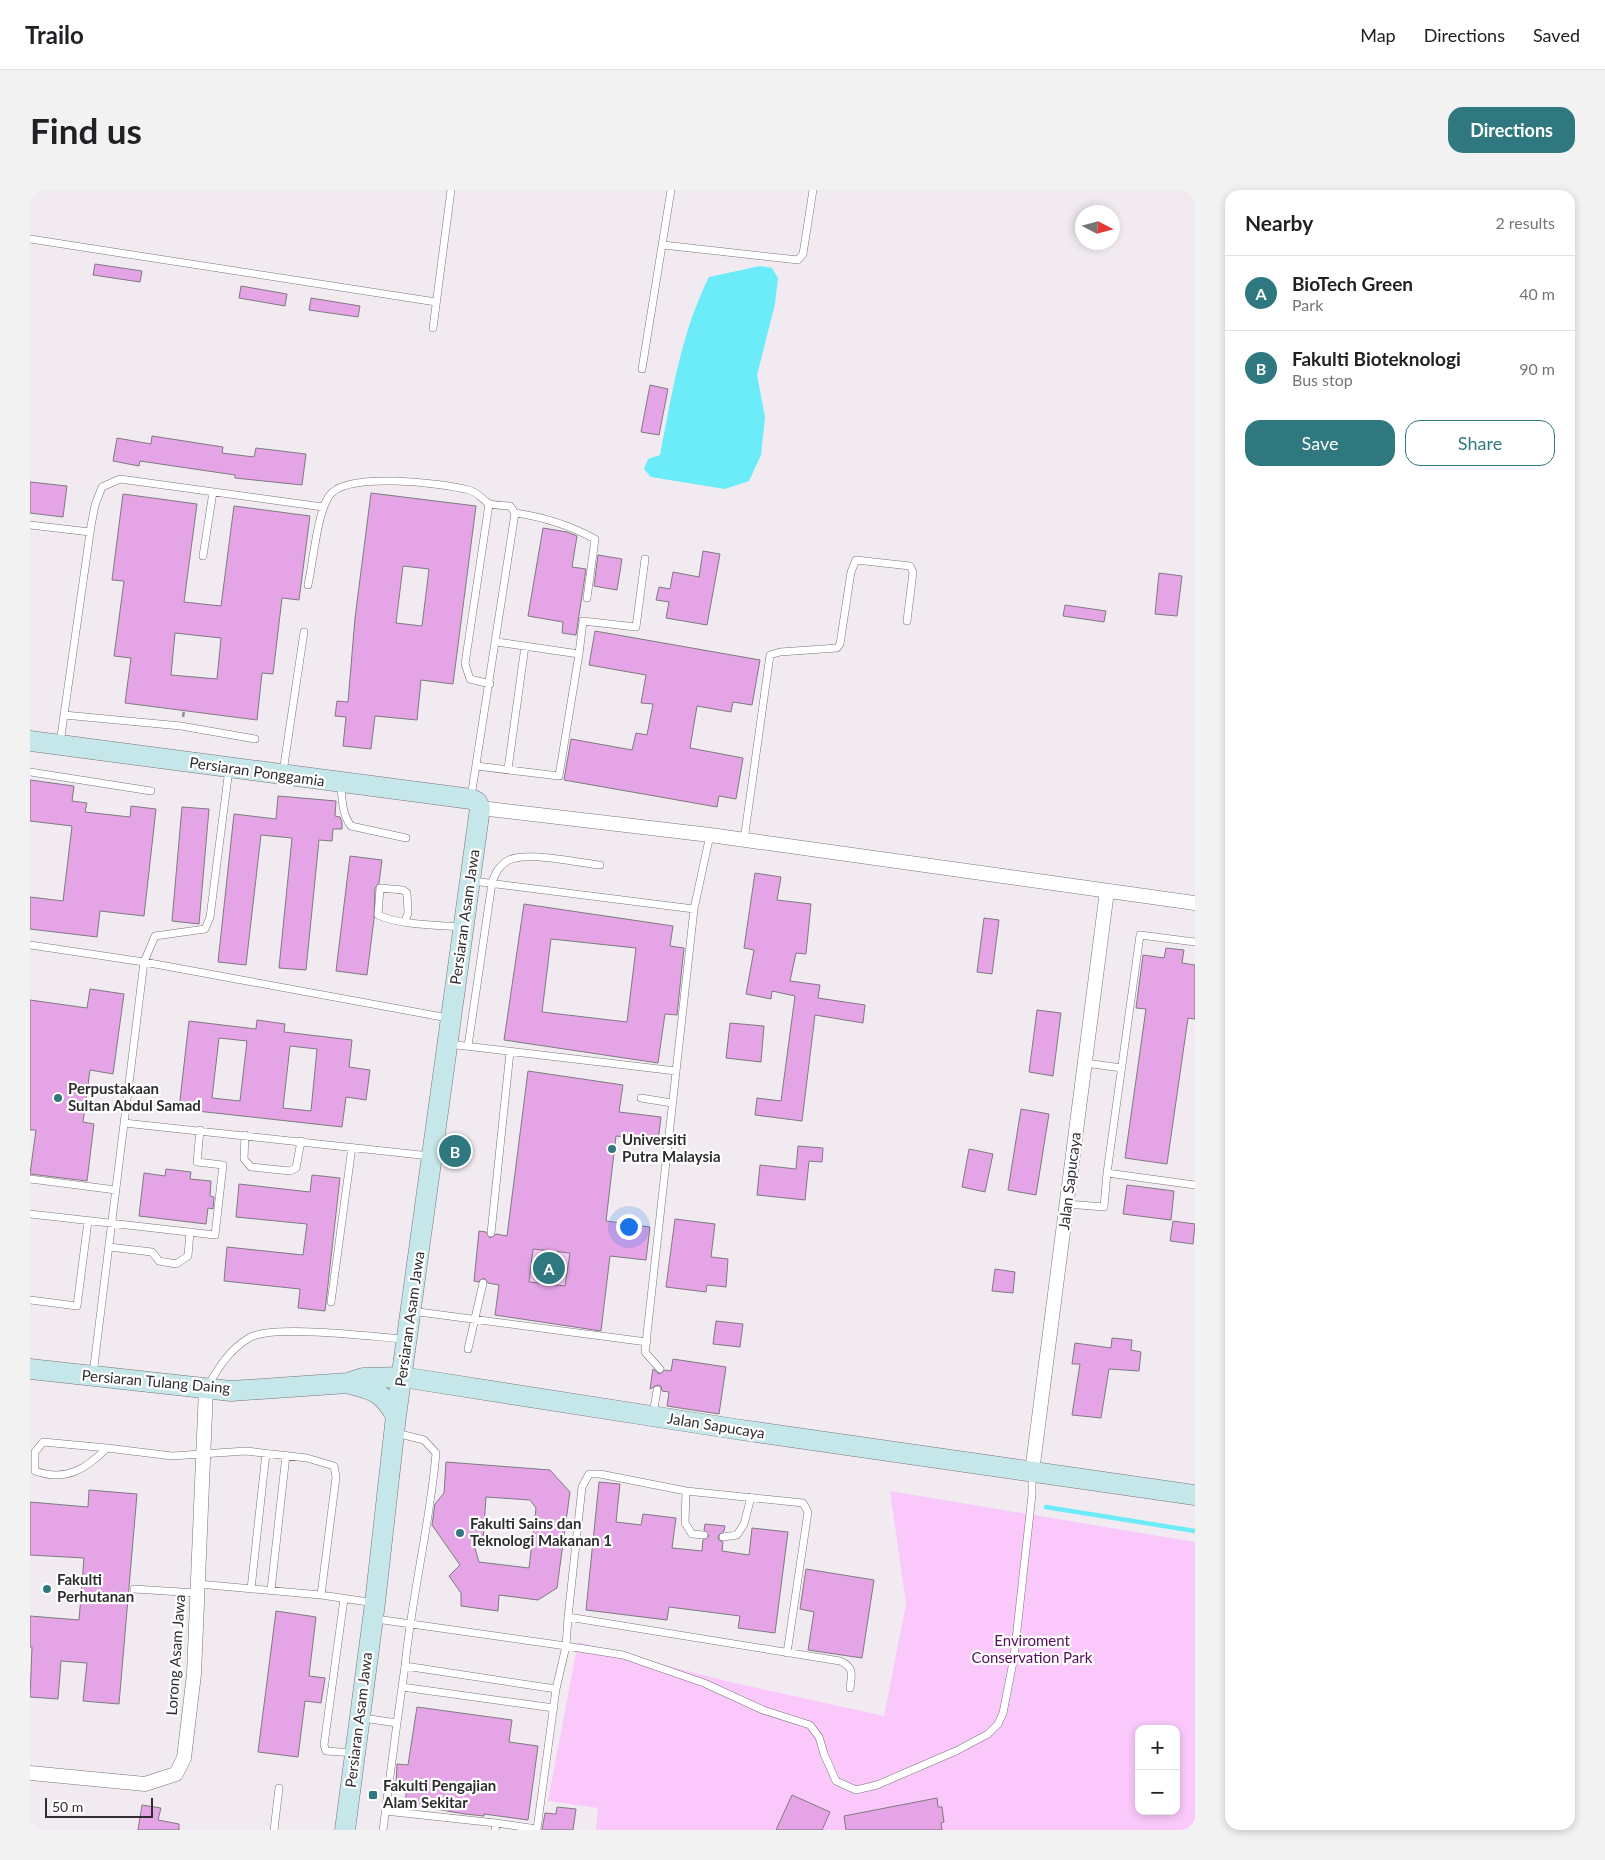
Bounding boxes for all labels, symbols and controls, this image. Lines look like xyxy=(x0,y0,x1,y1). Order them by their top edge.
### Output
text: Trailo xyxy=(25,20,84,49)
text: Map xyxy=(1360,24,1396,46)
text: Directions xyxy=(1424,24,1505,46)
text: Saved xyxy=(1533,24,1580,46)
button: Directions xyxy=(1448,107,1575,153)
text: Find us xyxy=(30,109,142,151)
north arrow xyxy=(1075,205,1120,250)
text: Nearby xyxy=(1245,210,1313,235)
text: 2 results xyxy=(1495,213,1555,232)
text: BioTech Green xyxy=(1292,272,1413,295)
text: A xyxy=(1255,284,1267,303)
text: 40 m xyxy=(1519,284,1555,303)
text: Park xyxy=(1292,295,1323,314)
text: Fakulti Bioteknologi xyxy=(1292,347,1461,370)
text: B xyxy=(1256,359,1266,378)
text: 90 m xyxy=(1519,359,1555,378)
text: Bus stop xyxy=(1292,370,1353,389)
button: Save xyxy=(1245,420,1395,466)
button: Share xyxy=(1405,420,1555,466)
street label: Persiaran Ponggamia xyxy=(188,753,326,789)
street label: Persiaran Asam Jawa xyxy=(446,848,482,986)
place label: Perpustakaan Sultan Abdul Samad xyxy=(68,1079,201,1114)
marker: Perpustakaan Sultan Abdul Samad xyxy=(52,1092,64,1104)
place label: Universiti Putra Malaysia xyxy=(622,1130,721,1165)
street label: Jalan Sapucaya xyxy=(1054,1131,1084,1231)
pin: B xyxy=(439,1132,471,1170)
marker: Universiti Putra Malaysia xyxy=(606,1143,618,1155)
your location xyxy=(616,1214,642,1240)
pin: A xyxy=(533,1249,565,1287)
street label: Persiaran Asam Jawa xyxy=(391,1250,427,1388)
street label: Persiaran Tulang Daing xyxy=(81,1366,231,1396)
street label: Jalan Sapucaya xyxy=(666,1408,766,1442)
place label: Fakulti Sains dan Teknologi Makanan 1 xyxy=(470,1514,612,1549)
marker: Fakulti Sains dan Teknologi Makanan 1 xyxy=(454,1527,466,1539)
place label: Fakulti Perhutanan xyxy=(57,1570,134,1605)
marker: Fakulti Perhutanan xyxy=(41,1583,53,1595)
street label: Lorong Asam Jawa xyxy=(162,1594,188,1716)
park label: Enviroment Conservation Park xyxy=(972,1631,1093,1666)
street label: Persiaran Asam Jawa xyxy=(341,1651,375,1789)
map controls xyxy=(1135,1725,1180,1815)
button: + xyxy=(1135,1725,1180,1770)
button: − xyxy=(1135,1770,1180,1815)
place label: Fakulti Pengajian Alam Sekitar xyxy=(382,1776,496,1811)
marker: Fakulti Pengajian Alam Sekitar xyxy=(367,1789,379,1801)
scale bar xyxy=(45,1795,152,1818)
text: 50 m xyxy=(52,1798,83,1815)

